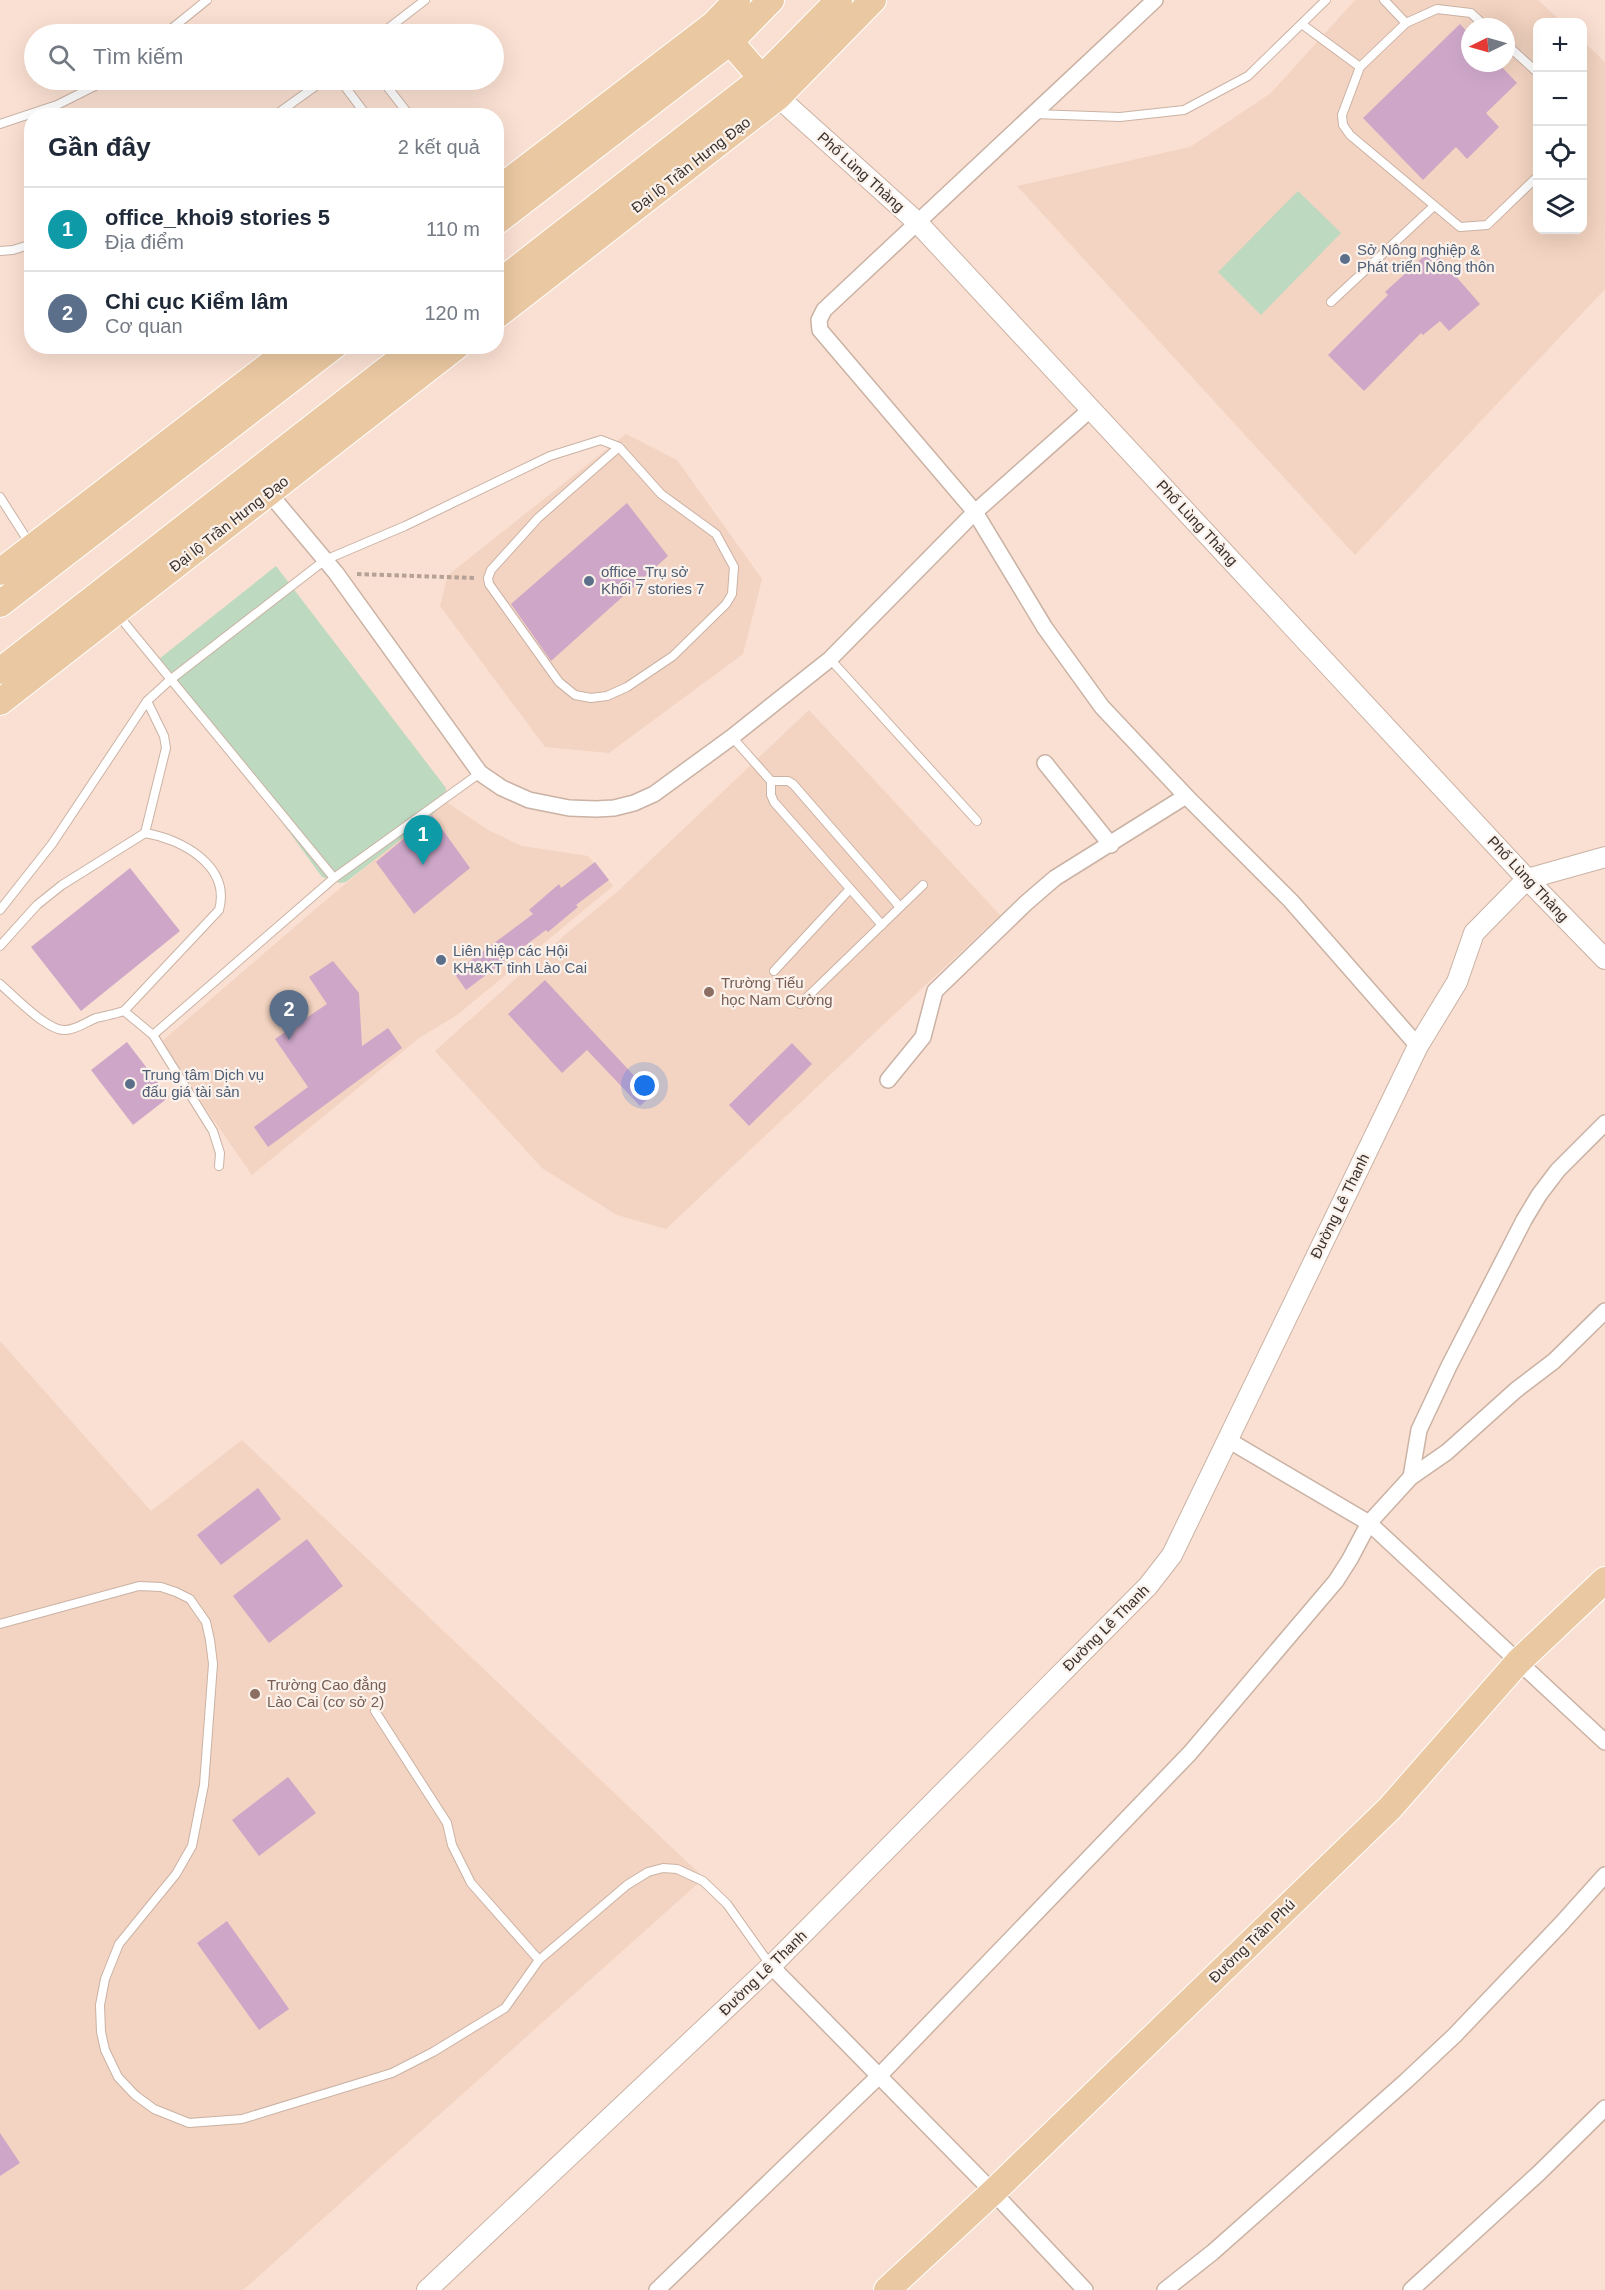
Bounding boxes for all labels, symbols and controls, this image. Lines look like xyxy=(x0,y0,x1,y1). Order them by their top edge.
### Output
north arrow xyxy=(1461,18,1515,72)
map controls xyxy=(1533,18,1587,234)
button: + xyxy=(1533,18,1587,72)
search box xyxy=(24,24,504,90)
icon: search xyxy=(45,41,78,74)
text: Tìm kiếm xyxy=(93,44,183,69)
button: − xyxy=(1533,72,1587,126)
street label: Đại lộ Trần Hưng Đạo xyxy=(628,113,753,216)
button: locate xyxy=(1533,126,1587,180)
street label: Phố Lùng Thàng xyxy=(815,128,908,215)
text: Gần đây xyxy=(48,132,151,162)
text: 2 kết quả xyxy=(398,136,480,158)
button: layers xyxy=(1533,180,1587,234)
text: office_khoi9 stories 5 xyxy=(105,205,330,230)
text: 1 xyxy=(62,218,73,240)
text: 110 m xyxy=(426,218,480,240)
text: Địa điểm xyxy=(105,231,184,253)
place label: Sở Nông nghiệp & Phát triển Nông thôn xyxy=(1357,241,1495,275)
marker: Sở Nông nghiệp & Phát triển Nông thôn xyxy=(1338,252,1352,266)
text: Chi cục Kiểm lâm xyxy=(105,289,288,314)
text: 2 xyxy=(62,302,73,324)
text: 120 m xyxy=(424,302,480,324)
text: Cơ quan xyxy=(105,315,183,337)
street label: Đại lộ Trần Hưng Đạo xyxy=(166,472,291,575)
street label: Phố Lùng Thàng xyxy=(1153,476,1241,569)
place label: office_Trụ sở Khối 7 stories 7 xyxy=(601,563,704,597)
marker: office_Trụ sở Khối 7 stories 7 xyxy=(582,574,596,588)
pin: 1 xyxy=(404,816,442,865)
street label: Phố Lùng Thàng xyxy=(1484,832,1572,925)
place label: Liên hiệp các Hội KH&KT tỉnh Lào Cai xyxy=(453,942,587,976)
marker: Liên hiệp các Hội KH&KT tỉnh Lào Cai xyxy=(434,953,448,967)
place label: Trường Tiểu học Nam Cường xyxy=(721,974,833,1008)
marker: Trường Tiểu học Nam Cường xyxy=(702,985,716,999)
pin: 2 xyxy=(270,990,308,1040)
place label: Trung tâm Dịch vụ đấu giá tài sản xyxy=(142,1066,264,1100)
your location xyxy=(630,1071,659,1100)
marker: Trung tâm Dịch vụ đấu giá tài sản xyxy=(123,1077,137,1091)
street label: Đường Lê Thanh xyxy=(1307,1151,1372,1261)
street label: Đường Lê Thanh xyxy=(1059,1581,1152,1674)
place label: Trường Cao đẳng Lào Cai (cơ sở 2) xyxy=(267,1676,386,1710)
marker: Trường Cao đẳng Lào Cai (cơ sở 2) xyxy=(248,1687,262,1701)
street label: Đường Trần Phú xyxy=(1205,1895,1298,1986)
street label: Đường Lê Thanh xyxy=(715,1927,810,2019)

